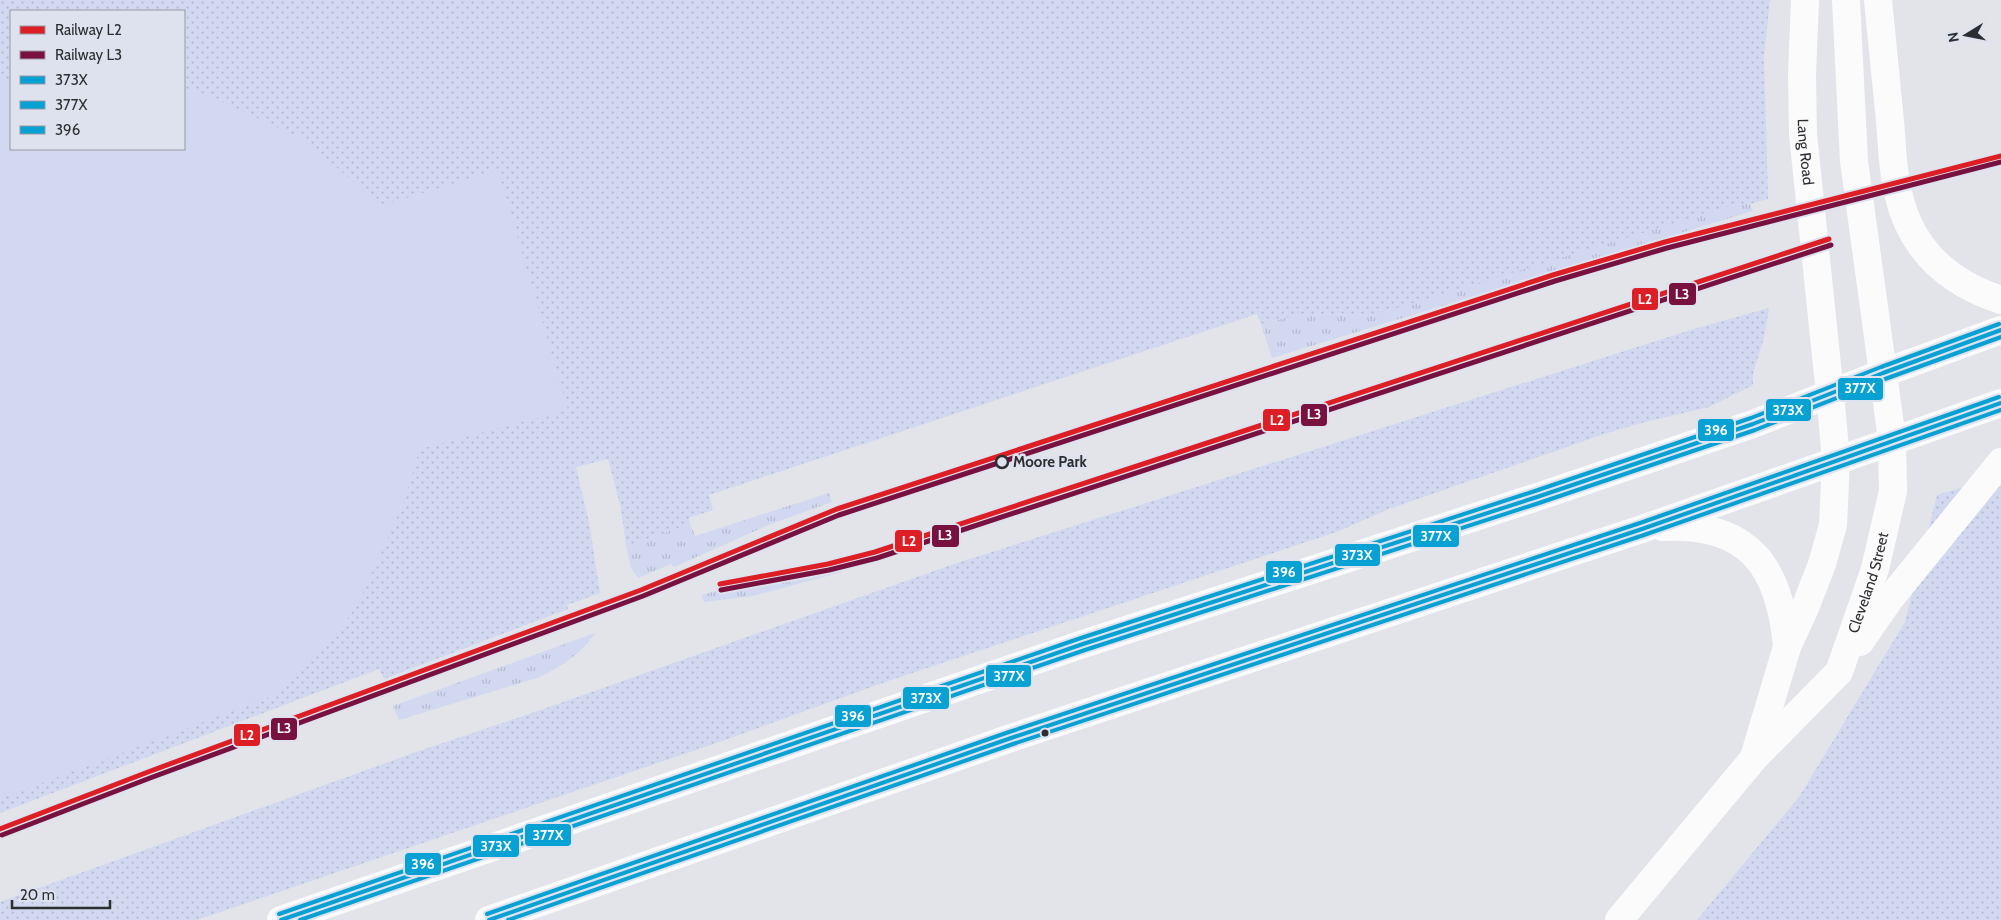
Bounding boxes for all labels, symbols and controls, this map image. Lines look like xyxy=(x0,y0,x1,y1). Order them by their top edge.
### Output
legend xyxy=(10,10,185,150)
north arrow xyxy=(1941,10,1991,60)
text: Railway L2 xyxy=(55,21,122,39)
text: N xyxy=(1943,31,1963,44)
text: Railway L3 xyxy=(55,46,122,64)
text: 373X xyxy=(55,71,88,89)
text: 377X xyxy=(55,96,88,114)
street label: Lang Road xyxy=(1794,119,1817,186)
text: 396 xyxy=(55,121,80,139)
line badge: L3 xyxy=(1668,282,1697,306)
text: L3 xyxy=(1675,285,1689,303)
line badge: L2 xyxy=(1631,287,1659,311)
text: L2 xyxy=(1638,290,1652,308)
line badge: 377X xyxy=(1837,377,1884,401)
text: 377X xyxy=(1845,379,1876,397)
line badge: 373X xyxy=(1765,398,1812,422)
text: 373X xyxy=(1773,401,1804,419)
line badge: L3 xyxy=(1300,403,1328,427)
text: L3 xyxy=(1307,405,1321,423)
line badge: L2 xyxy=(1262,408,1291,432)
text: L2 xyxy=(1270,411,1284,429)
line badge: 396 xyxy=(1697,418,1735,442)
text: 396 xyxy=(1704,421,1728,439)
place label: Moore Park xyxy=(1013,453,1087,471)
marker: Moore Park xyxy=(995,455,1009,469)
line badge: L3 xyxy=(931,524,960,548)
line badge: 377X xyxy=(1412,524,1460,548)
text: L3 xyxy=(938,526,952,544)
text: 377X xyxy=(1421,527,1452,545)
line badge: L2 xyxy=(894,529,923,553)
street label: Cleveland Street xyxy=(1844,530,1892,635)
text: L2 xyxy=(902,532,916,550)
line badge: 373X xyxy=(1334,543,1381,567)
text: 373X xyxy=(1342,546,1373,564)
line badge: 396 xyxy=(1265,560,1303,584)
text: 396 xyxy=(1272,563,1296,581)
line badge: 377X xyxy=(985,664,1032,688)
text: 377X xyxy=(994,667,1025,685)
line badge: 373X xyxy=(902,686,950,710)
text: 373X xyxy=(911,689,942,707)
line badge: 396 xyxy=(834,704,872,728)
text: 396 xyxy=(841,707,865,725)
line badge: L3 xyxy=(270,717,298,741)
text: L3 xyxy=(277,719,291,737)
line badge: L2 xyxy=(233,723,261,747)
text: L2 xyxy=(240,726,254,744)
unlabelled marker xyxy=(1040,728,1050,738)
line badge: 377X xyxy=(524,823,572,847)
text: 377X xyxy=(533,826,564,844)
line badge: 373X xyxy=(472,834,520,858)
text: 373X xyxy=(481,837,512,855)
line badge: 396 xyxy=(404,852,442,876)
text: 396 xyxy=(411,855,435,873)
scale bar xyxy=(12,878,110,910)
text: 20 m xyxy=(20,886,55,904)

